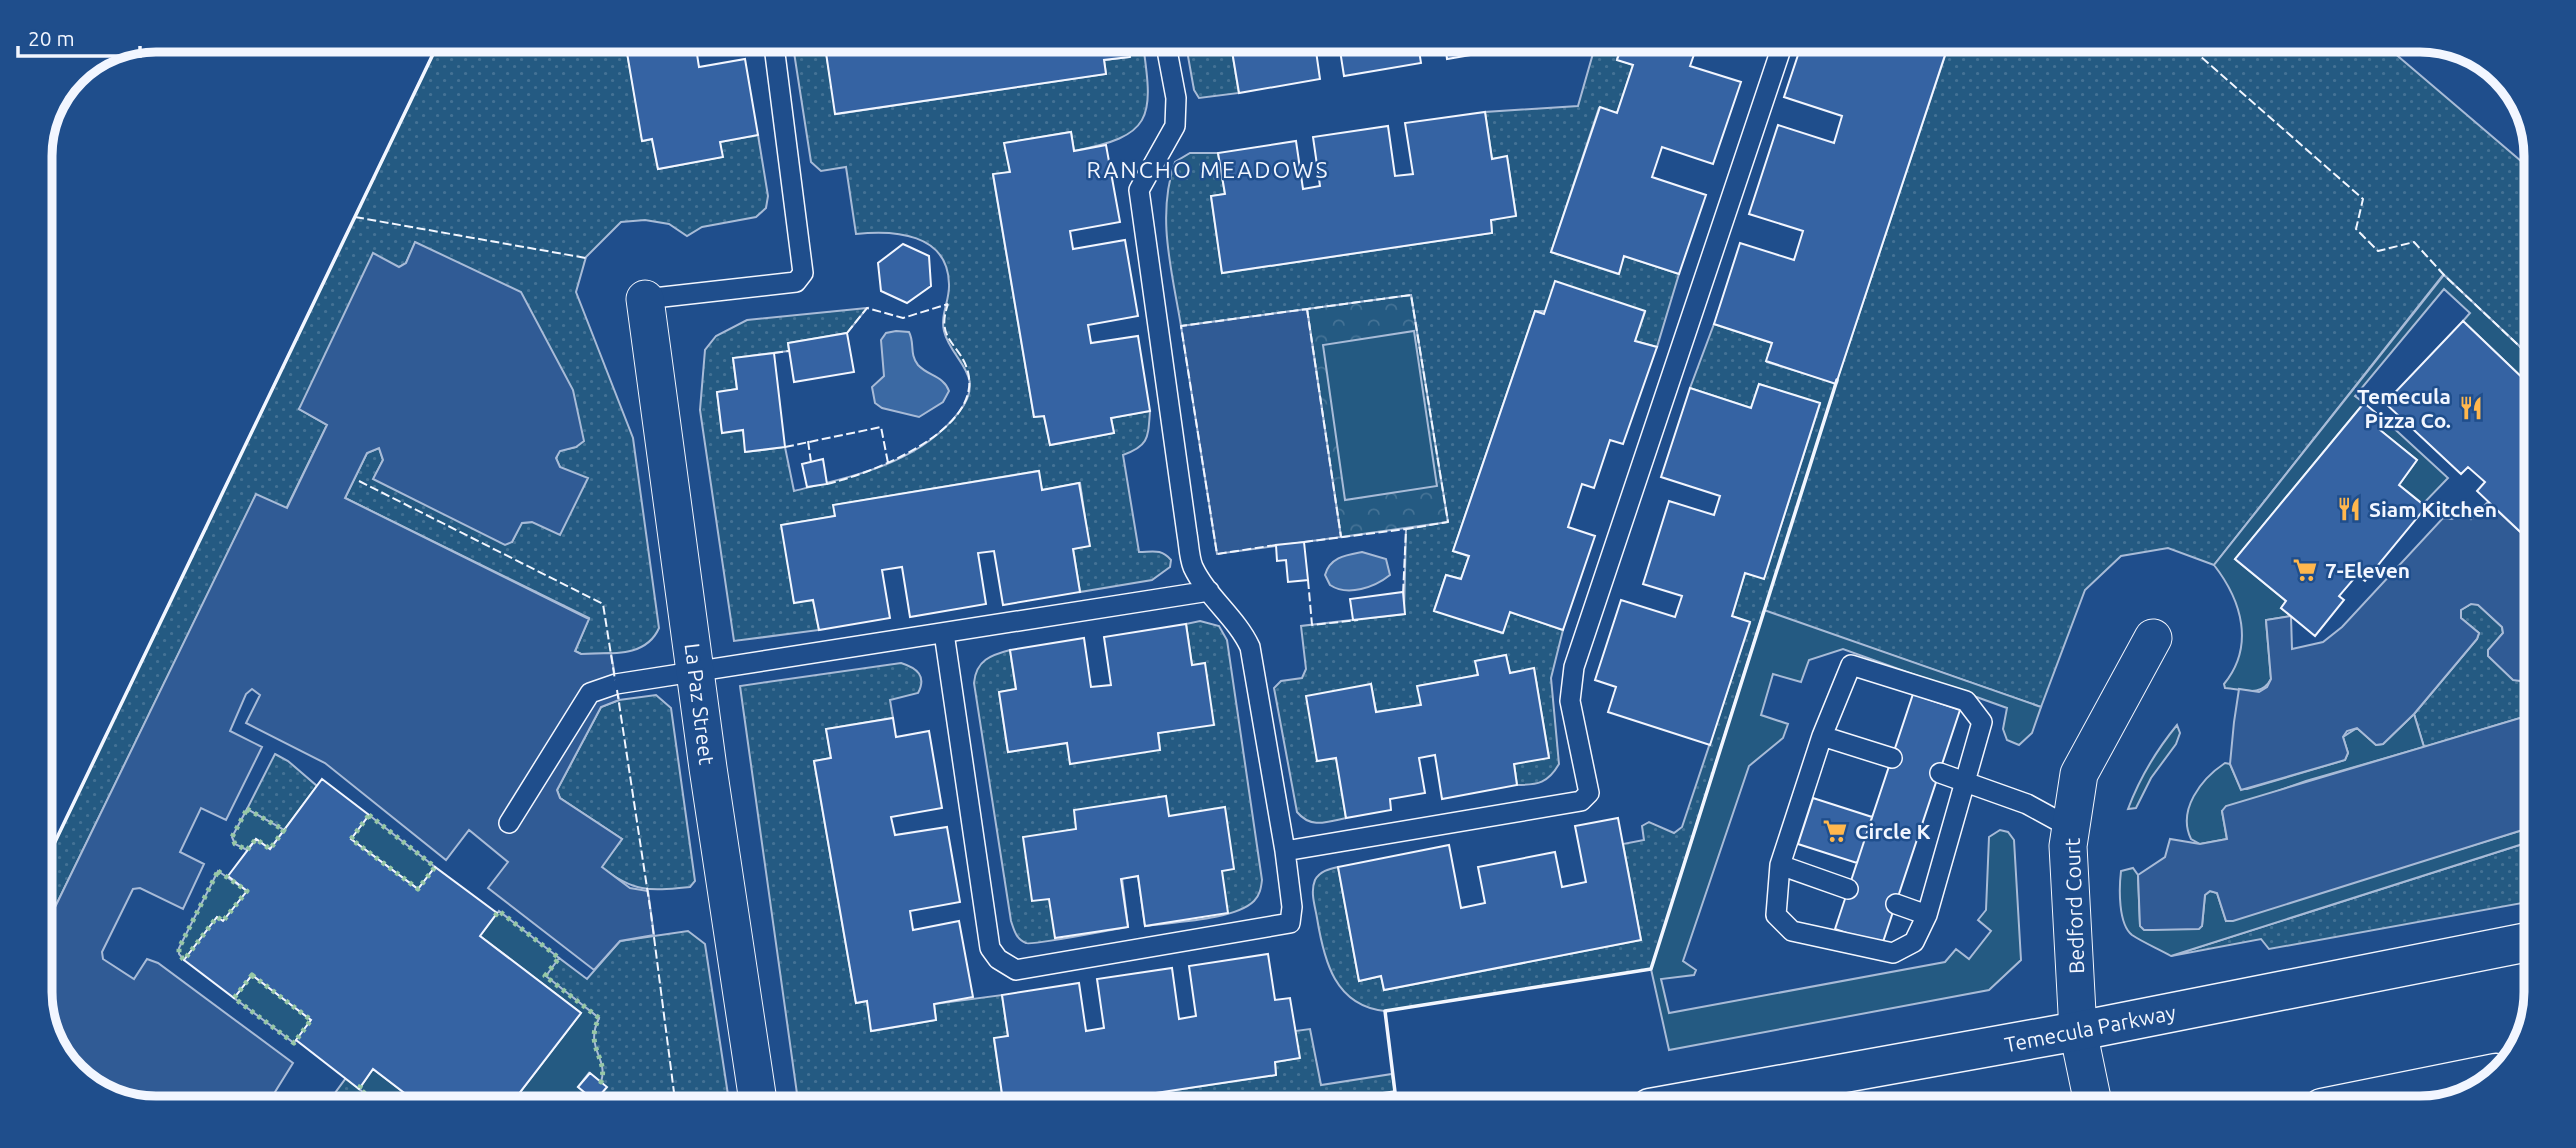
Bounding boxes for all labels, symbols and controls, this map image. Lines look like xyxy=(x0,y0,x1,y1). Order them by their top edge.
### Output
scale bar xyxy=(18,14,140,58)
text: 20 m xyxy=(28,26,75,50)
district label: RANCHO MEADOWS xyxy=(1086,157,1330,182)
place label: Temecula Pizza Co. xyxy=(2357,384,2451,432)
restaurant icon: Temecula Pizza Co. xyxy=(2457,394,2485,422)
restaurant icon: Siam Kitchen xyxy=(2335,495,2363,523)
place label: Siam Kitchen xyxy=(2369,497,2497,521)
supermarket icon: 7-Eleven xyxy=(2291,556,2319,584)
place label: 7-Eleven xyxy=(2325,558,2410,582)
street label: La Paz Street xyxy=(681,642,719,766)
supermarket icon: Circle K xyxy=(1821,817,1849,845)
place label: Circle K xyxy=(1855,819,1930,843)
street label: Bedford Court xyxy=(2060,838,2088,974)
street label: Temecula Parkway xyxy=(2002,1000,2178,1056)

